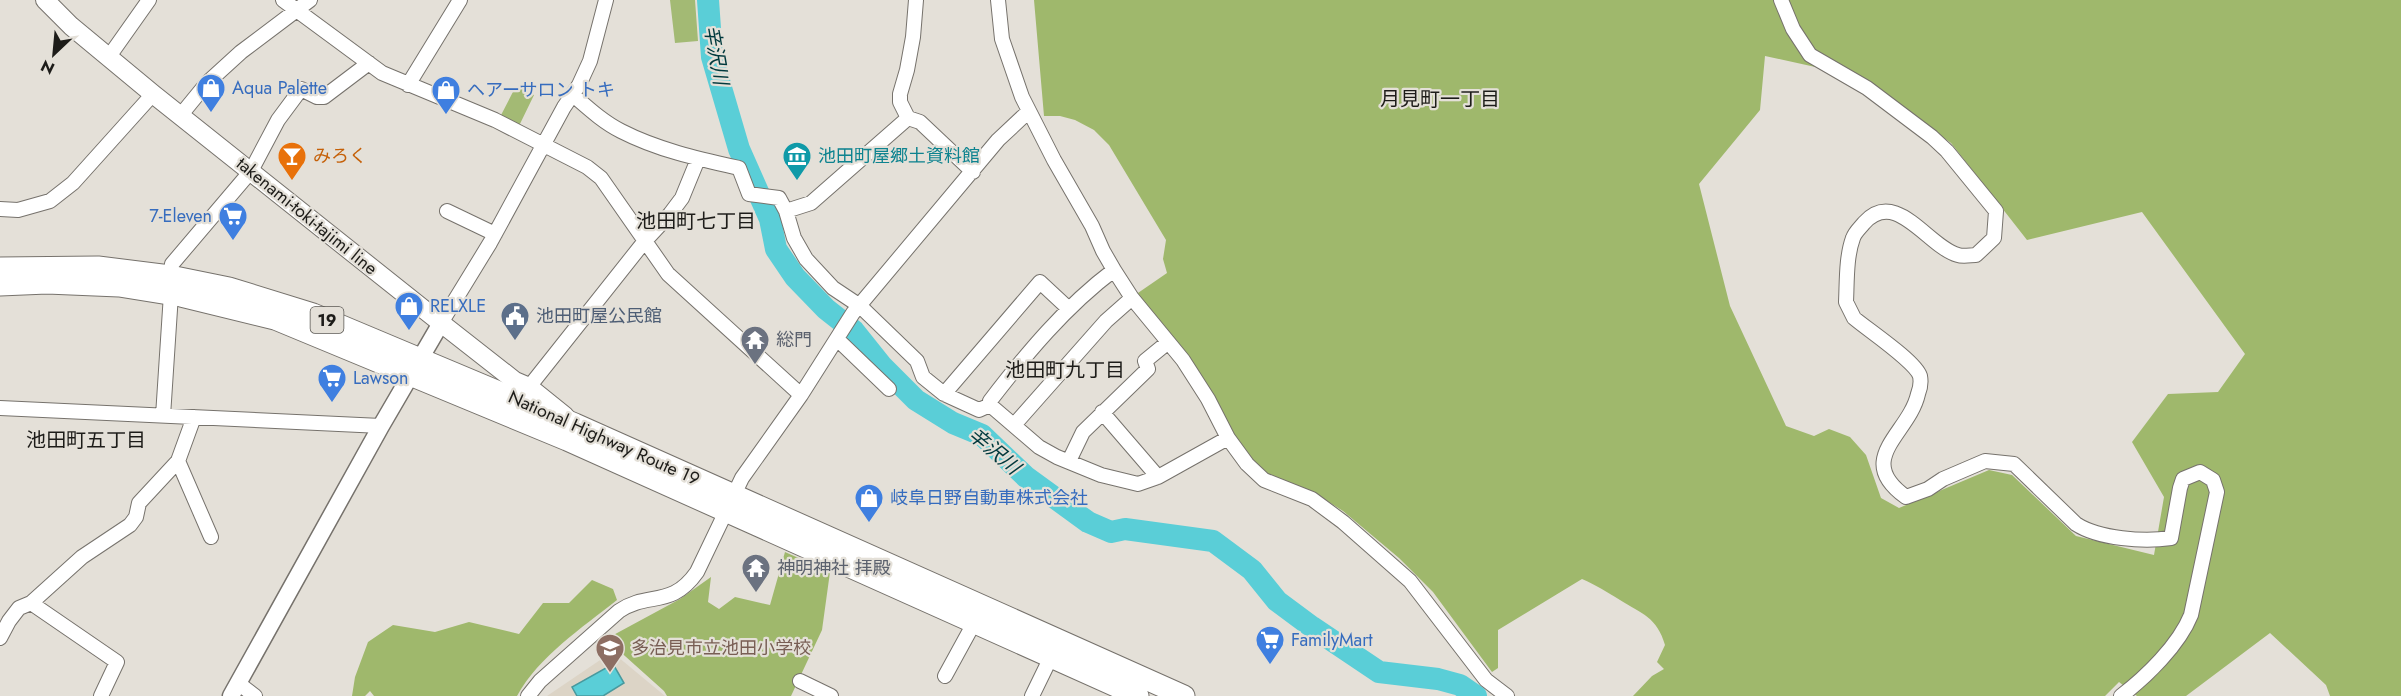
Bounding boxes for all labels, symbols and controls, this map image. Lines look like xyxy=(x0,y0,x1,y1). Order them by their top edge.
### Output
water label: 辛沢川 xyxy=(697,23,736,89)
north arrow xyxy=(24,24,84,84)
text: N xyxy=(37,54,58,80)
shop icon: Aqua Palette xyxy=(195,72,227,114)
shop icon: ヘアーサロン トキ xyxy=(430,74,462,116)
place label: Aqua Palette xyxy=(232,75,327,101)
place label: ヘアーサロン トキ xyxy=(467,77,615,103)
district label: 月見町一丁目 xyxy=(1380,85,1500,114)
bar icon: みろく xyxy=(276,140,308,182)
museum icon: 池田町屋郷土資料館 xyxy=(781,140,813,182)
place label: みろく xyxy=(313,143,367,169)
place label: 池田町屋郷土資料館 xyxy=(818,143,980,169)
street label: takenami-toki-tajimi line xyxy=(231,151,383,281)
supermarket icon: 7-Eleven xyxy=(217,200,249,242)
place label: 7-Eleven xyxy=(149,203,212,229)
district label: 池田町七丁目 xyxy=(636,207,756,236)
shop icon: RELXLE xyxy=(393,290,425,332)
place label: RELXLE xyxy=(430,293,486,319)
public building icon: 池田町屋公民館 xyxy=(499,300,531,342)
place label: 池田町屋公民館 xyxy=(536,303,662,329)
road number: 19 xyxy=(310,307,344,333)
temple icon: 総門 xyxy=(739,324,771,366)
place label: 総門 xyxy=(776,327,812,353)
district label: 池田町九丁目 xyxy=(1005,356,1125,385)
supermarket icon: Lawson xyxy=(316,362,348,404)
place label: Lawson xyxy=(353,365,408,391)
street label: National Highway Route 19 xyxy=(504,384,704,492)
water label: 辛沢川 xyxy=(962,421,1028,483)
district label: 池田町五丁目 xyxy=(26,426,146,455)
shop icon: 岐阜日野自動車株式会社 xyxy=(853,482,885,524)
place label: 岐阜日野自動車株式会社 xyxy=(890,485,1088,511)
temple icon: 神明神社 拝殿 xyxy=(740,552,772,594)
place label: 神明神社 拝殿 xyxy=(777,555,890,581)
supermarket icon: FamilyMart xyxy=(1254,624,1286,666)
place label: FamilyMart xyxy=(1291,627,1373,653)
school or university icon: 多治見市立池田小学校 xyxy=(594,632,626,674)
place label: 多治見市立池田小学校 xyxy=(631,635,811,661)

